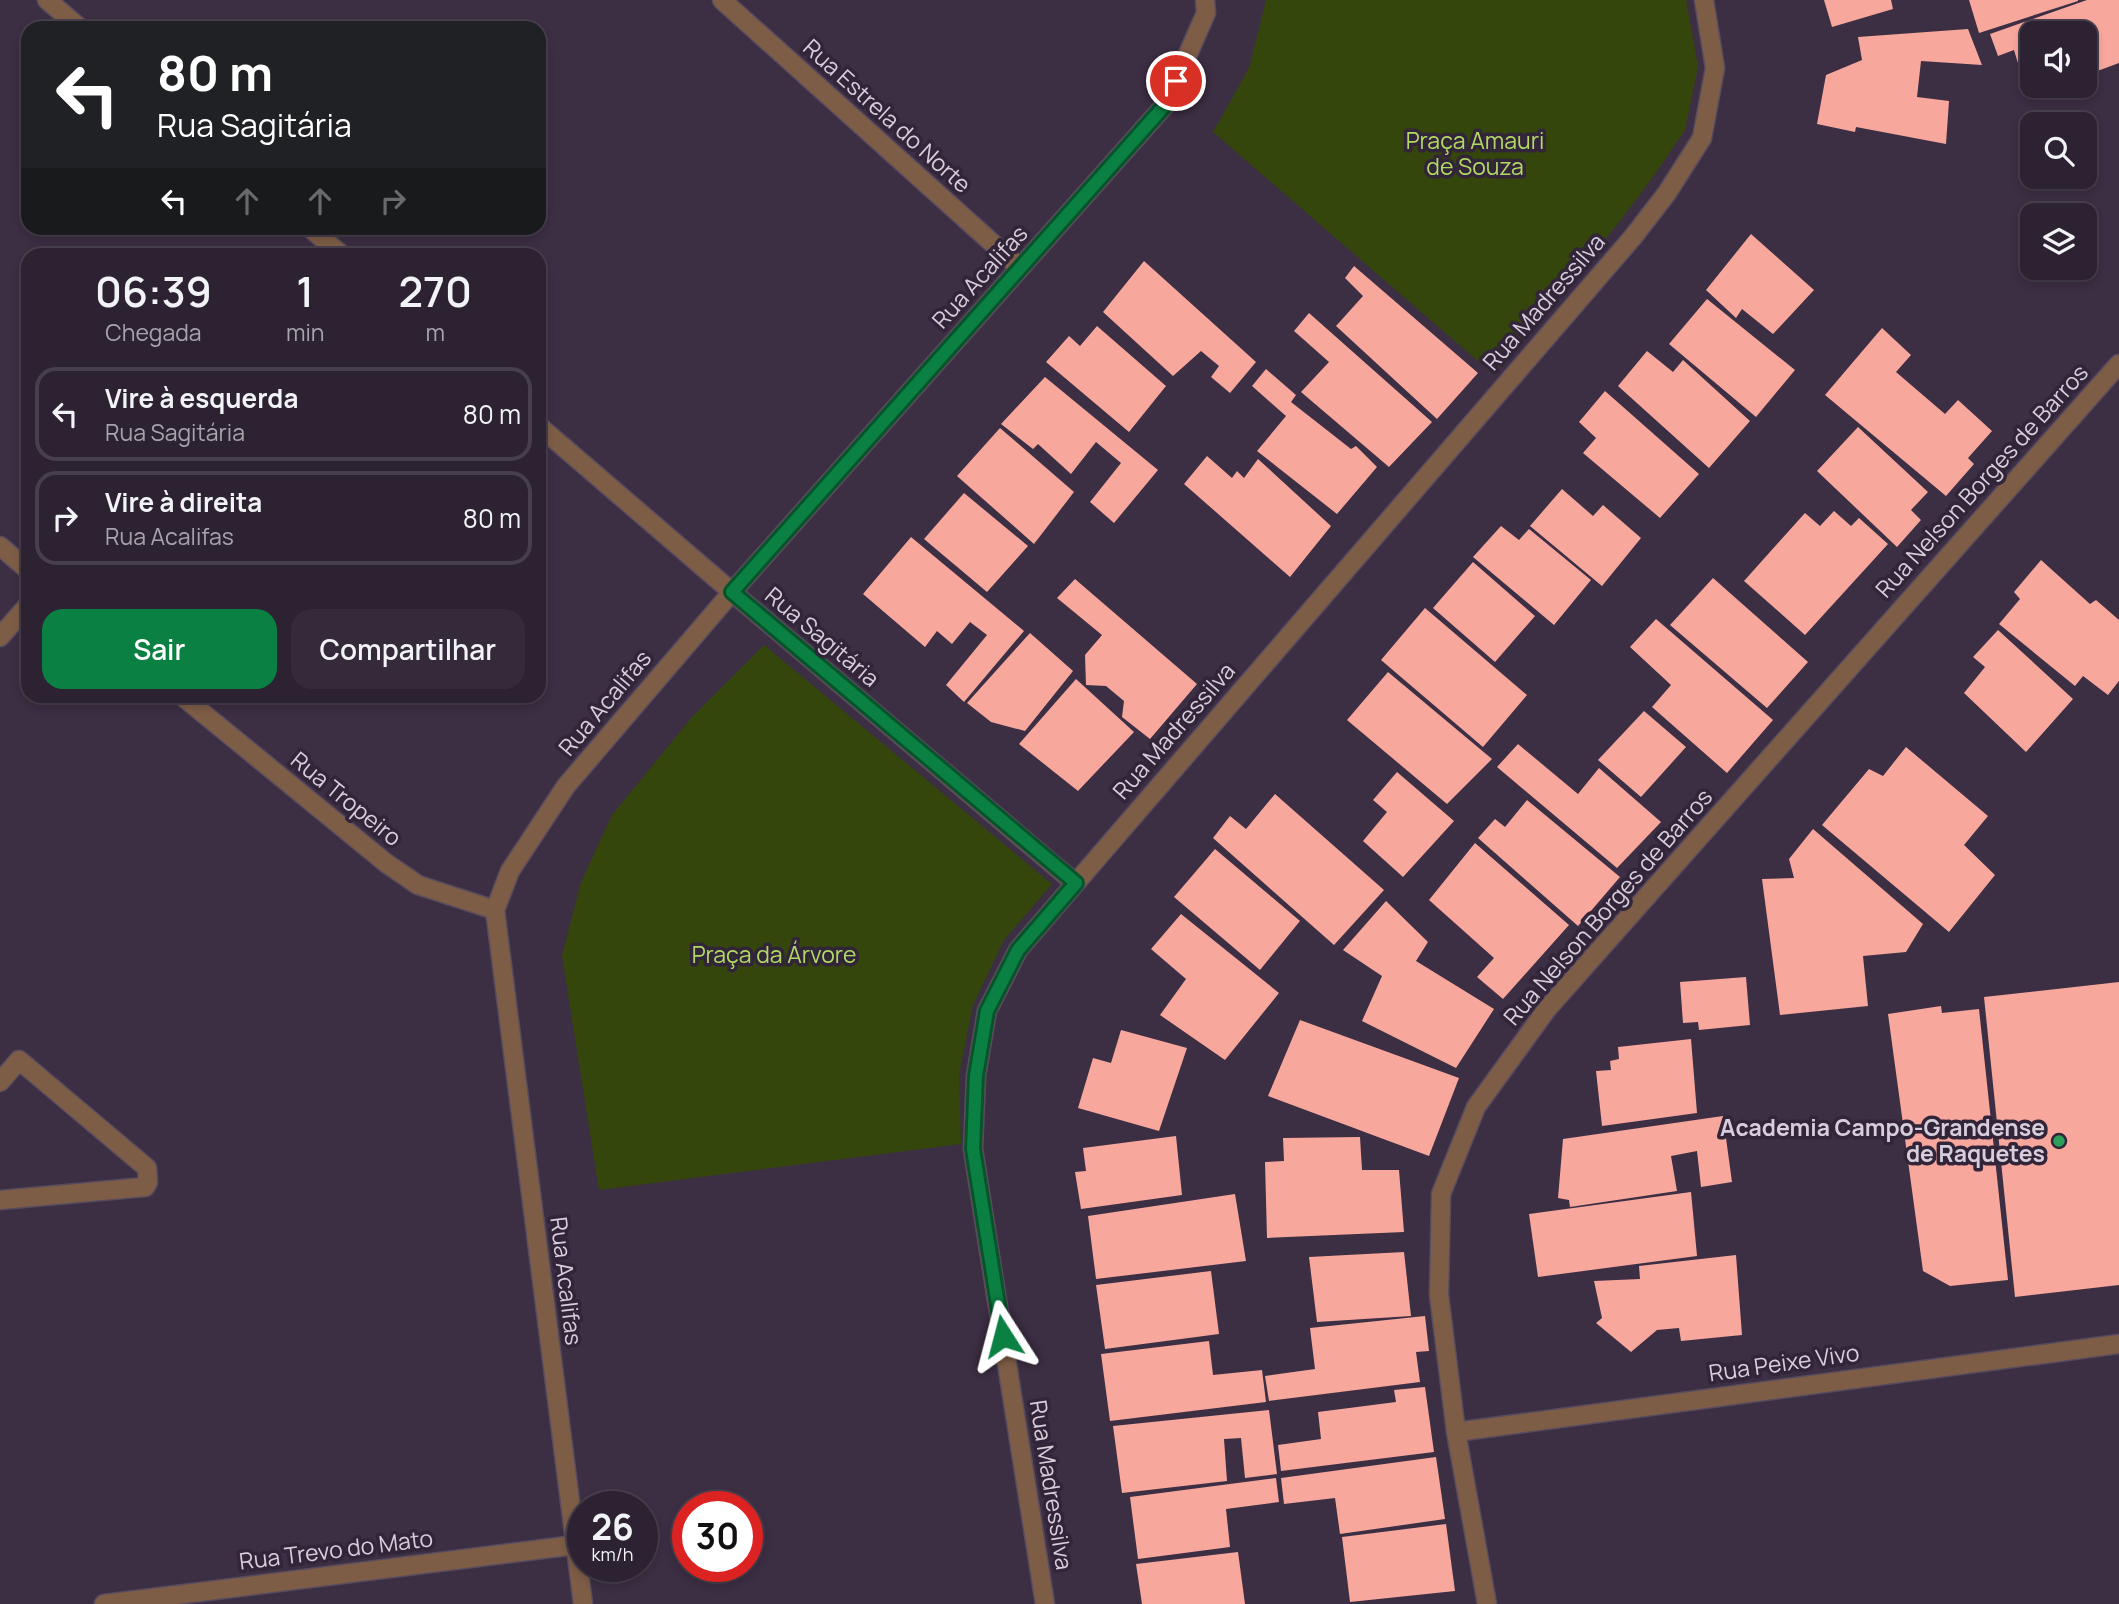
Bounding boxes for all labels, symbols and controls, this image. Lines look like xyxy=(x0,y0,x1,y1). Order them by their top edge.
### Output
map controls xyxy=(2020,21,2097,280)
button: sound xyxy=(2020,21,2097,98)
street label: Rua Estrela do Norte xyxy=(797,31,979,199)
text: 80 m xyxy=(157,39,273,106)
icon: left xyxy=(42,49,133,140)
pin xyxy=(1146,51,1206,111)
icon: arrive xyxy=(1157,62,1195,100)
text: Rua Sagitária xyxy=(157,103,352,147)
button: search xyxy=(2020,112,2097,189)
park label: Praça Amauri de Souza xyxy=(1406,124,1544,182)
icon: left xyxy=(155,182,193,220)
icon: ahead xyxy=(228,182,266,220)
icon: ahead xyxy=(301,182,339,220)
icon: right xyxy=(374,182,412,220)
button: layers xyxy=(2020,203,2097,280)
street label: Rua Acalifas xyxy=(924,218,1034,335)
street label: Rua Madressilva xyxy=(1475,226,1612,377)
text: 06:39 xyxy=(95,262,212,320)
text: 1 xyxy=(296,262,314,320)
text: 270 xyxy=(398,262,472,320)
text: Chegada xyxy=(105,316,202,348)
text: min xyxy=(286,316,324,348)
text: m xyxy=(425,316,445,348)
street label: Rua Nelson Borges de Barros xyxy=(1868,357,2095,604)
text: Vire à esquerda xyxy=(105,380,298,416)
icon: left xyxy=(46,395,84,433)
text: 80 m xyxy=(463,396,521,432)
text: Rua Sagitária xyxy=(105,416,245,448)
text: Vire à direita xyxy=(105,484,262,520)
icon: right xyxy=(46,499,84,537)
text: 80 m xyxy=(463,500,521,536)
text: Rua Acalifas xyxy=(105,520,234,552)
street label: Rua Sagitária xyxy=(759,579,887,693)
button: Sair xyxy=(42,609,277,689)
button: Compartilhar xyxy=(291,609,525,689)
street label: Rua Acalifas xyxy=(551,643,658,762)
street label: Rua Madressilva xyxy=(1105,655,1242,806)
street label: Rua Tropeiro xyxy=(285,744,409,853)
street label: Rua Nelson Borges de Barros xyxy=(1496,781,1719,1031)
park label: Praça da Árvore xyxy=(692,938,856,970)
place label: Academia Campo-Grandense de Raquetes xyxy=(1720,1111,2045,1169)
marker: Academia Campo-Grandense de Raquetes xyxy=(2051,1133,2067,1149)
street label: Rua Acalifas xyxy=(543,1215,591,1347)
position arrow xyxy=(966,1299,1040,1373)
street label: Rua Peixe Vivo xyxy=(1707,1336,1861,1388)
street label: Rua Madressilva xyxy=(1023,1398,1081,1572)
speed limit sign: 30 xyxy=(672,1491,763,1582)
text: 26 xyxy=(591,1503,634,1551)
street label: Rua Trevo do Mato xyxy=(237,1521,435,1577)
text: km/h xyxy=(592,1542,633,1566)

